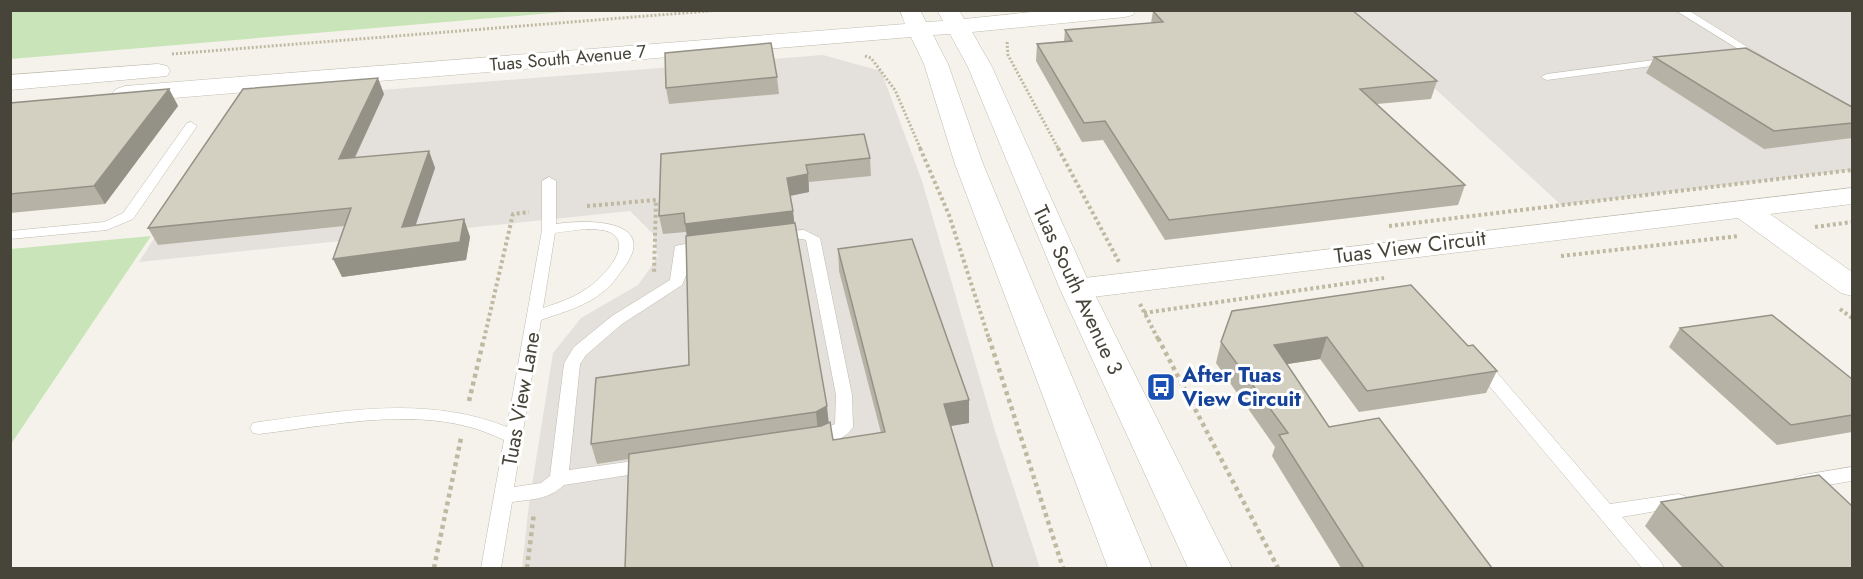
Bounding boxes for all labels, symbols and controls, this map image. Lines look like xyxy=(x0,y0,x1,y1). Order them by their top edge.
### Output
street label: Tuas South Avenue 7 xyxy=(489,38,648,78)
street label: Tuas South Avenue 3 xyxy=(1026,200,1130,380)
street label: Tuas View Circuit xyxy=(1332,223,1488,271)
street label: Tuas View Lane xyxy=(494,329,548,468)
place label: After Tuas View Circuit xyxy=(1181,360,1301,414)
bus stop icon: After Tuas View Circuit xyxy=(1145,371,1177,403)

